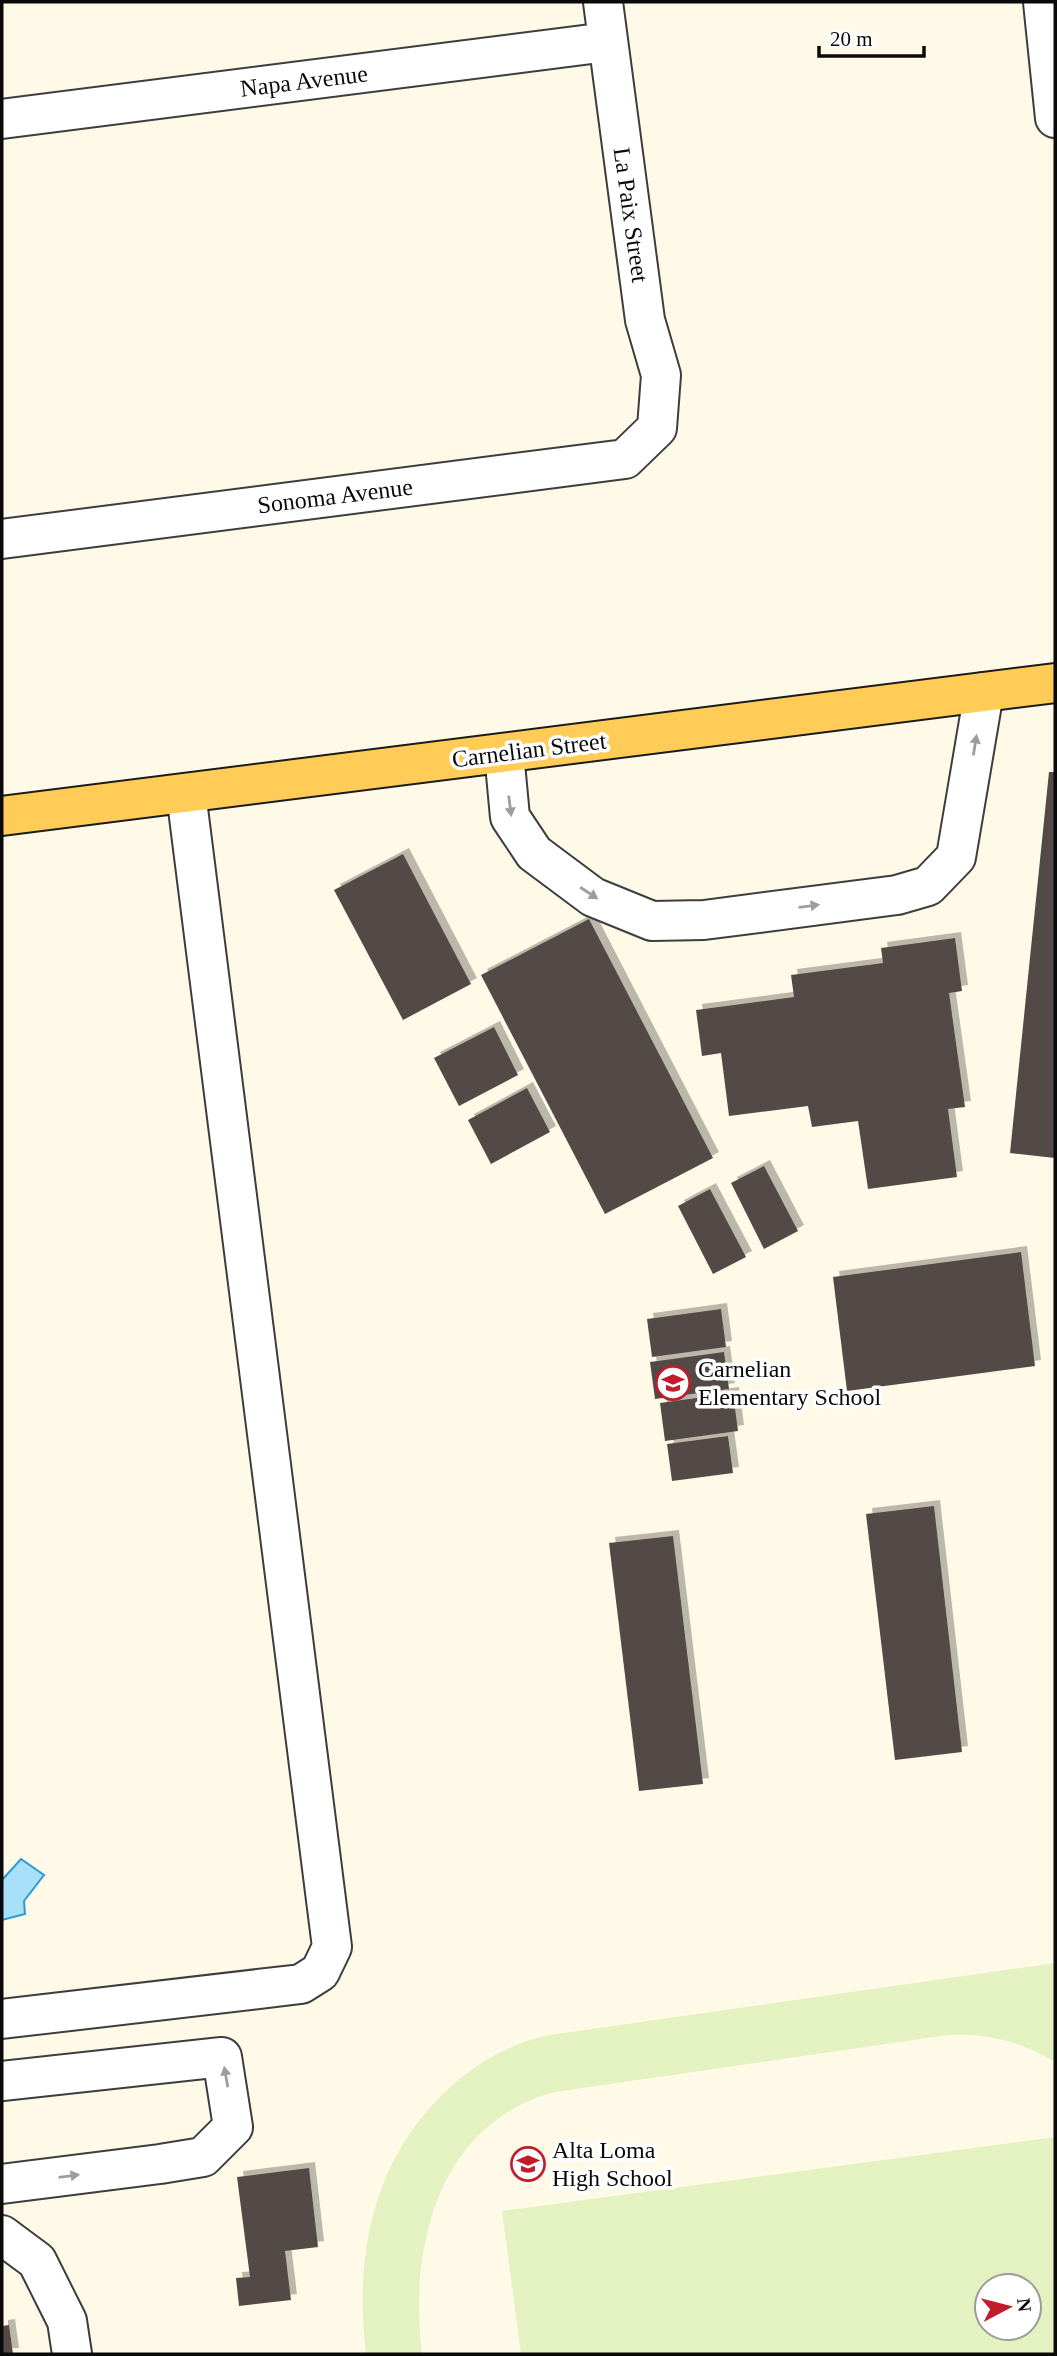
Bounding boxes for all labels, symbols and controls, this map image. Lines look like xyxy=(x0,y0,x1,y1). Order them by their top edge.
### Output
scale bar xyxy=(819,14,924,58)
text: 20 m xyxy=(830,27,873,51)
street label: Napa Avenue xyxy=(239,60,369,102)
street label: La Paix Street xyxy=(609,146,653,284)
street label: Sonoma Avenue xyxy=(256,474,414,518)
street label: Carnelian Street xyxy=(450,728,608,772)
one-way arrow xyxy=(970,734,981,756)
one-way arrow xyxy=(504,795,515,817)
one-way arrow xyxy=(579,887,599,900)
one-way arrow xyxy=(799,901,821,912)
place label: Carnelian Elementary School xyxy=(698,1356,882,1410)
school or university icon: Carnelian Elementary School xyxy=(654,1364,692,1402)
one-way arrow xyxy=(220,2066,231,2088)
place label: Alta Loma High School xyxy=(552,2137,673,2191)
school or university icon: Alta Loma High School xyxy=(509,2145,547,2183)
one-way arrow xyxy=(59,2170,81,2181)
north arrow xyxy=(973,2272,1043,2342)
text: N xyxy=(1013,2297,1036,2313)

